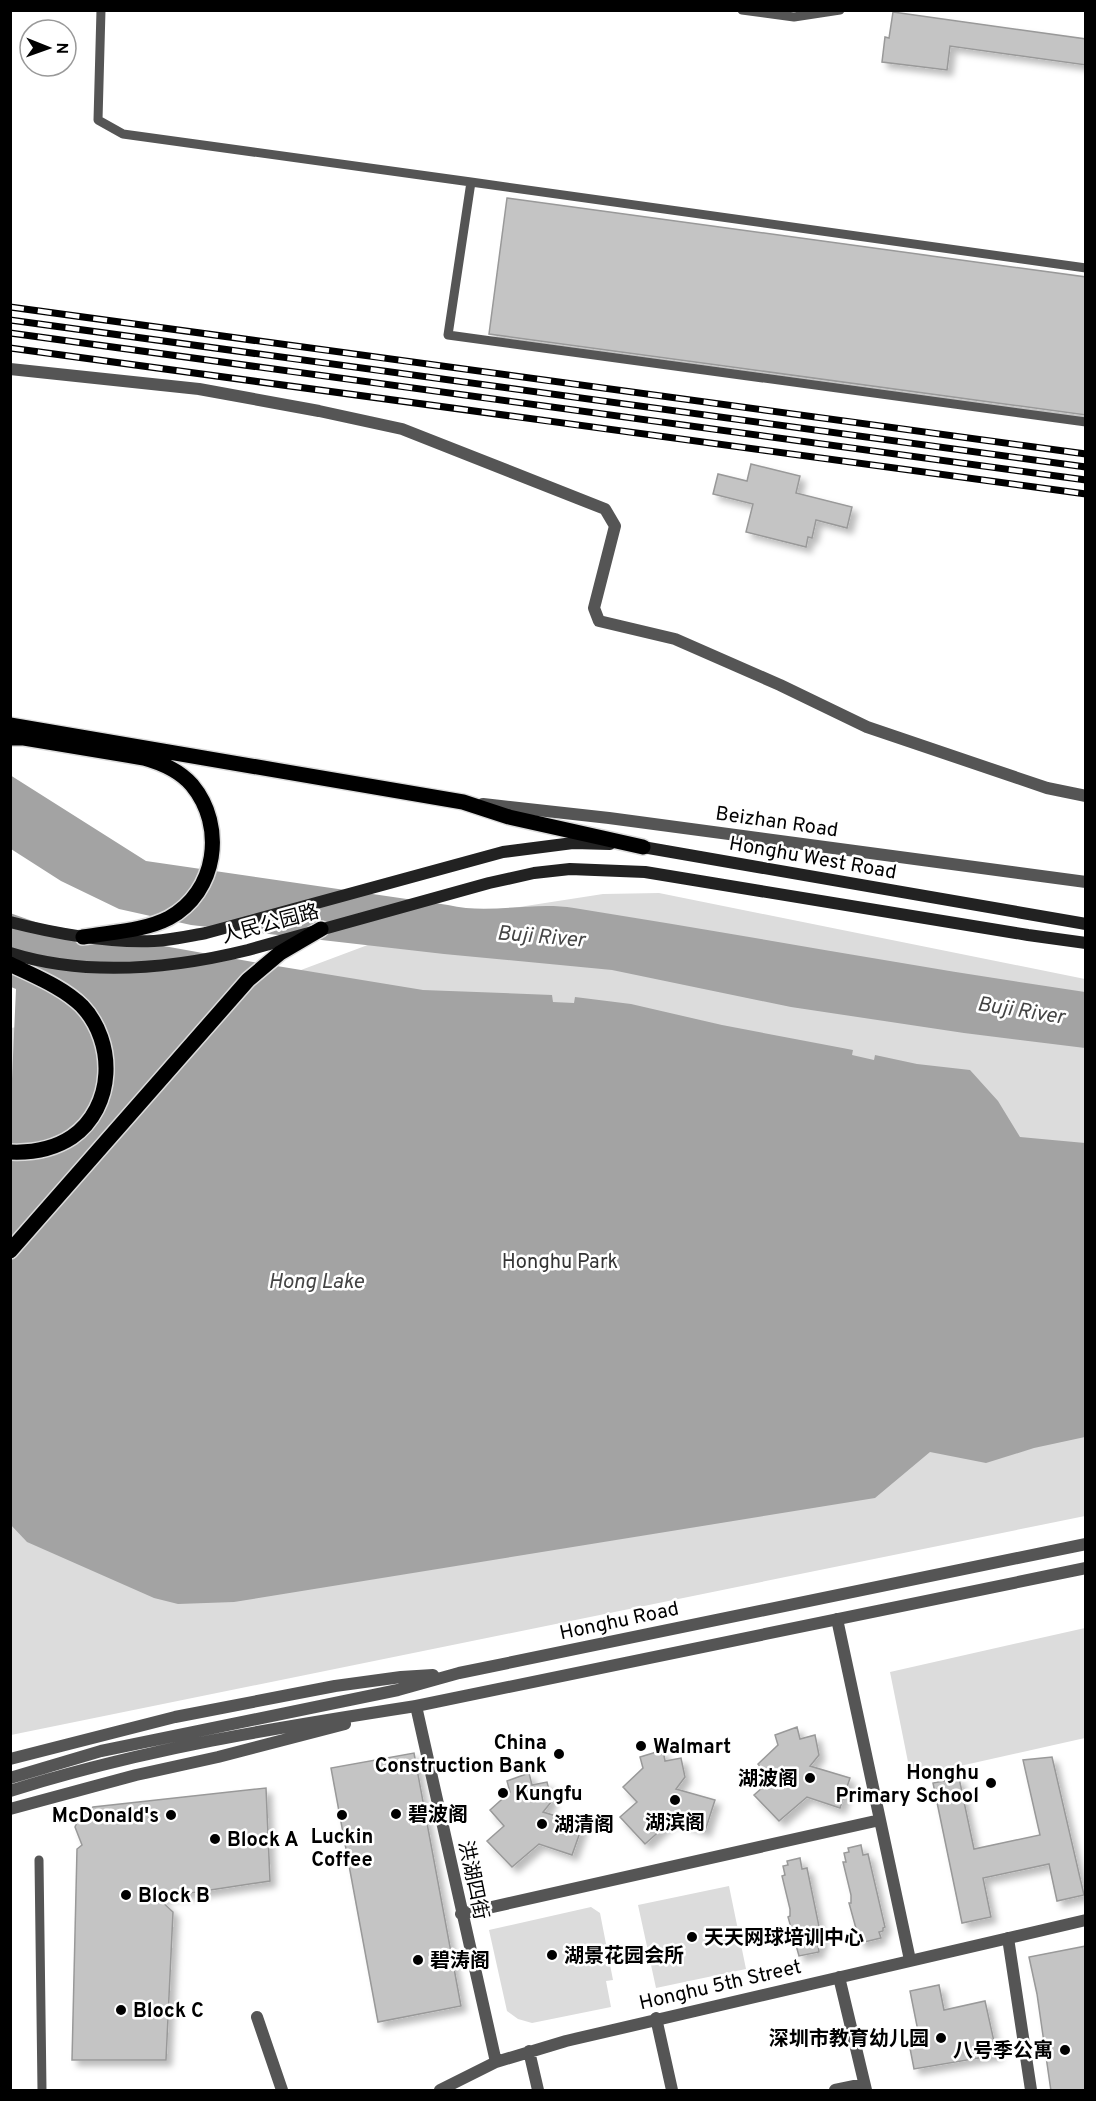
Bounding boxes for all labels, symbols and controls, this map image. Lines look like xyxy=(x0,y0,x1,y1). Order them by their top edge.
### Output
north arrow xyxy=(18,18,78,78)
text: N xyxy=(51,42,71,54)
street label: Beizhan Road xyxy=(714,802,840,844)
street label: Honghu West Road xyxy=(727,831,898,886)
street label: 人民公园路 xyxy=(219,899,322,950)
water label: Buji River xyxy=(496,920,588,955)
water label: Buji River xyxy=(975,991,1068,1032)
park label: Honghu Park xyxy=(502,1250,618,1276)
water label: Hong Lake xyxy=(268,1269,365,1296)
street label: Honghu Road xyxy=(557,1597,682,1647)
place label: China Construction Bank xyxy=(375,1731,547,1780)
place label: Walmart xyxy=(653,1735,731,1761)
marker: Walmart xyxy=(634,1739,648,1753)
marker: China Construction Bank xyxy=(552,1747,566,1761)
place label: Honghu Primary School xyxy=(835,1761,979,1810)
place label: 湖波阁 xyxy=(738,1767,798,1793)
marker: 湖波阁 xyxy=(803,1771,817,1785)
marker: Honghu Primary School xyxy=(984,1776,998,1790)
place label: Kungfu xyxy=(515,1782,583,1808)
marker: Kungfu xyxy=(496,1786,510,1800)
marker: 湖滨阁 xyxy=(668,1793,682,1807)
place label: 碧波阁 xyxy=(408,1803,468,1829)
place label: McDonald's xyxy=(52,1804,159,1830)
marker: 碧波阁 xyxy=(389,1807,403,1821)
marker: McDonald's xyxy=(164,1808,178,1822)
marker: Luckin Coffee xyxy=(335,1808,349,1822)
place label: 湖滨阁 xyxy=(645,1811,705,1837)
place label: 湖清阁 xyxy=(554,1813,614,1839)
marker: 湖清阁 xyxy=(535,1817,549,1831)
place label: Luckin Coffee xyxy=(311,1825,373,1874)
place label: Block A xyxy=(227,1828,299,1854)
marker: Block A xyxy=(208,1832,222,1846)
street label: 洪湖四街 xyxy=(451,1839,493,1922)
place label: Block B xyxy=(138,1884,210,1910)
marker: Block B xyxy=(119,1888,133,1902)
place label: 天天网球培训中心 xyxy=(704,1926,864,1952)
marker: 天天网球培训中心 xyxy=(685,1930,699,1944)
place label: 湖景花园会所 xyxy=(564,1944,684,1970)
marker: 湖景花园会所 xyxy=(545,1948,559,1962)
place label: 碧涛阁 xyxy=(430,1949,490,1975)
marker: 碧涛阁 xyxy=(411,1953,425,1967)
street label: Honghu 5th Street xyxy=(637,1955,804,2017)
place label: Block C xyxy=(133,1999,204,2025)
marker: Block C xyxy=(114,2003,128,2017)
place label: 深圳市教育幼儿园 xyxy=(769,2027,929,2053)
marker: 深圳市教育幼儿园 xyxy=(934,2031,948,2045)
place label: 八号季公寓 xyxy=(953,2039,1053,2065)
marker: 八号季公寓 xyxy=(1058,2043,1072,2057)

